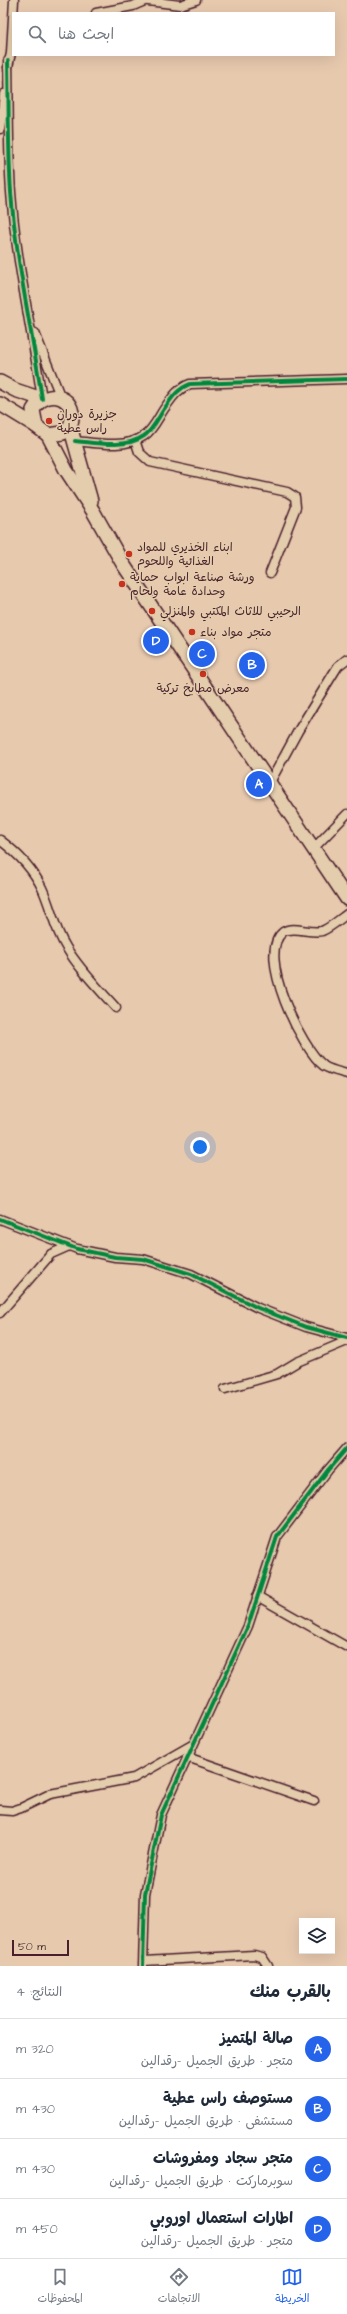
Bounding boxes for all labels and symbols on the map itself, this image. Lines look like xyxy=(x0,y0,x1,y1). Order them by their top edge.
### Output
place label: جزيرة دوران راس عطية xyxy=(57,406,117,437)
marker: جزيرة دوران راس عطية xyxy=(44,416,54,426)
place label: ابناء الخذيري للمواد الغذائية واللحوم xyxy=(137,539,233,570)
marker: ابناء الخذيري للمواد الغذائية واللحوم xyxy=(124,549,134,559)
place label: ورشة صناعة ابواب حماية وحدادة عامة ولحام xyxy=(130,569,254,600)
marker: ورشة صناعة ابواب حماية وحدادة عامة ولحام xyxy=(117,579,127,589)
place label: الرحيبي للاثاث المكتبي والمنزلي xyxy=(160,603,301,622)
marker: الرحيبي للاثاث المكتبي والمنزلي xyxy=(147,606,157,616)
place label: متجر مواد بناء xyxy=(200,624,271,641)
pin: D xyxy=(143,626,169,656)
marker: متجر مواد بناء xyxy=(187,627,197,637)
pin: C xyxy=(189,639,215,669)
pin: B xyxy=(239,650,265,680)
marker: معرض مطابخ تركية xyxy=(198,669,208,679)
place label: معرض مطابخ تركية xyxy=(156,680,250,697)
pin: A xyxy=(246,769,272,799)
your location xyxy=(190,1137,210,1157)
scale bar xyxy=(12,1938,69,1957)

